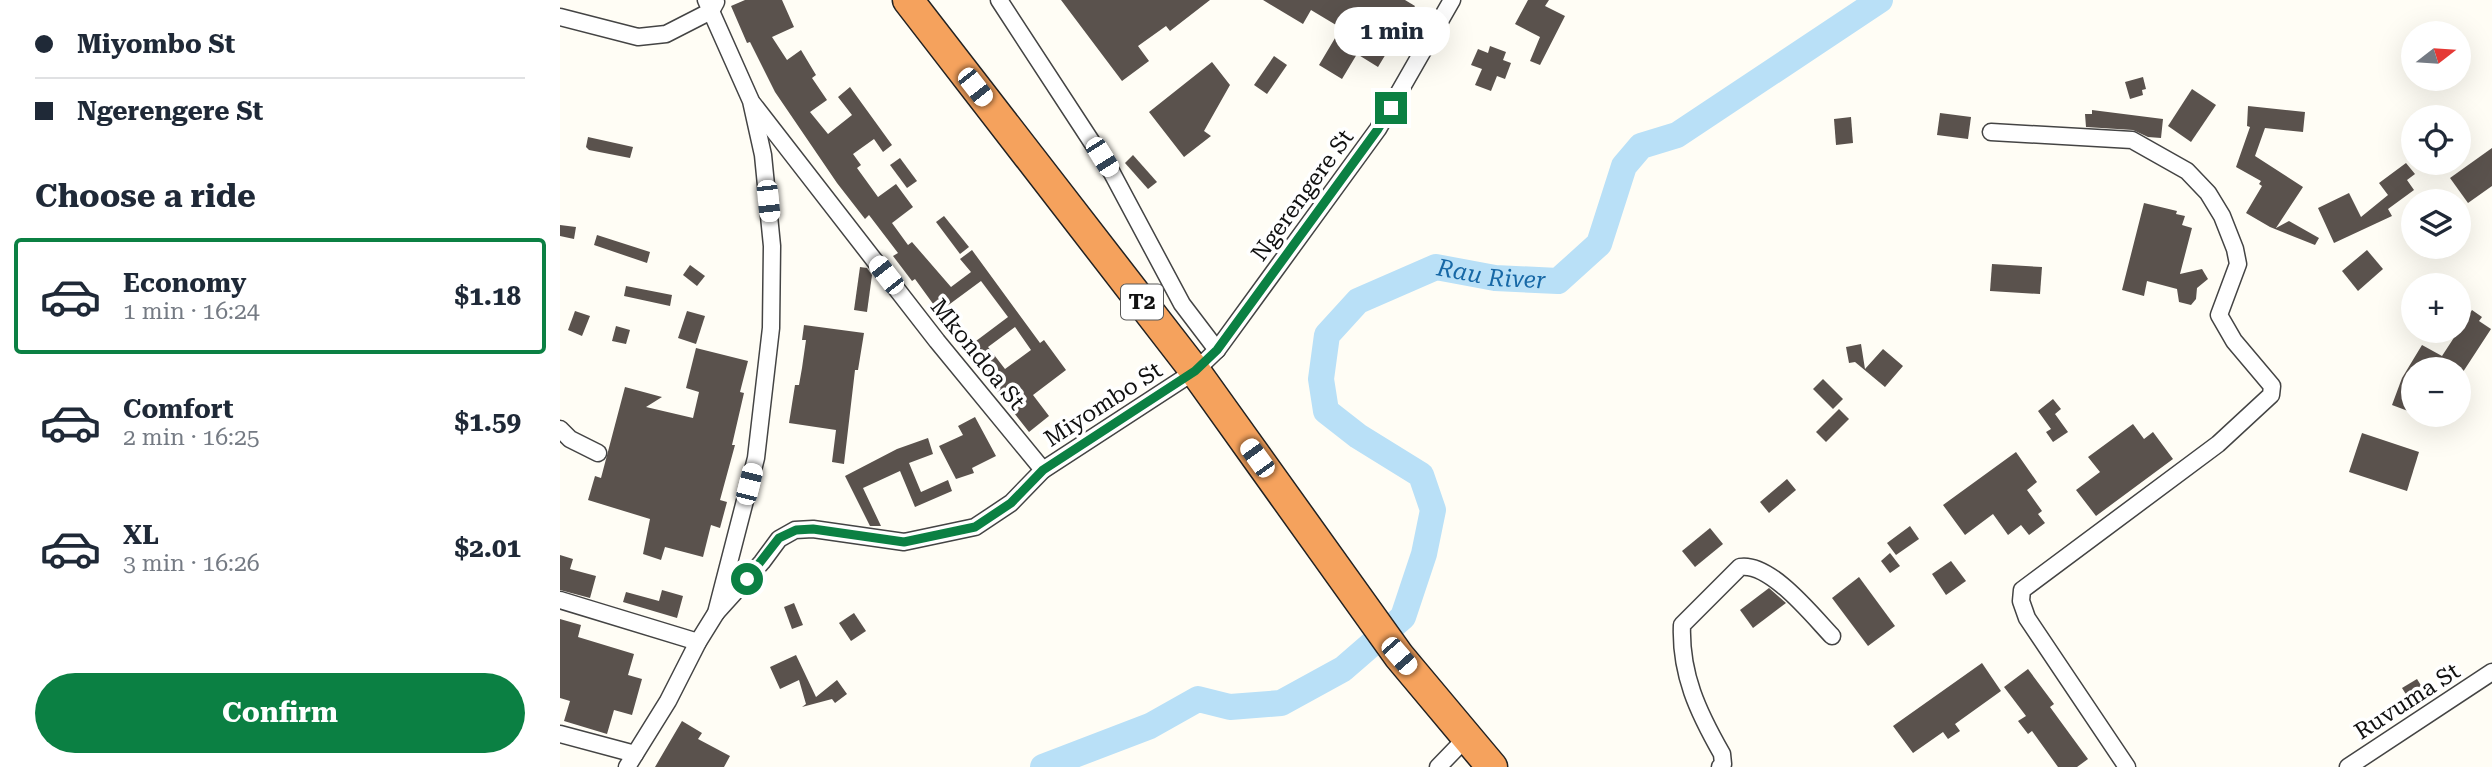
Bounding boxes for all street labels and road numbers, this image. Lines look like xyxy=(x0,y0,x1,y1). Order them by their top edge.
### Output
street label: Ngerengere St xyxy=(1246,124,1359,266)
road number: T2 xyxy=(1121,284,1163,320)
street label: Mkondoa St xyxy=(925,294,1031,415)
street label: Miyombo St xyxy=(1039,356,1167,452)
street label: Ruvuma St xyxy=(2350,657,2465,745)

